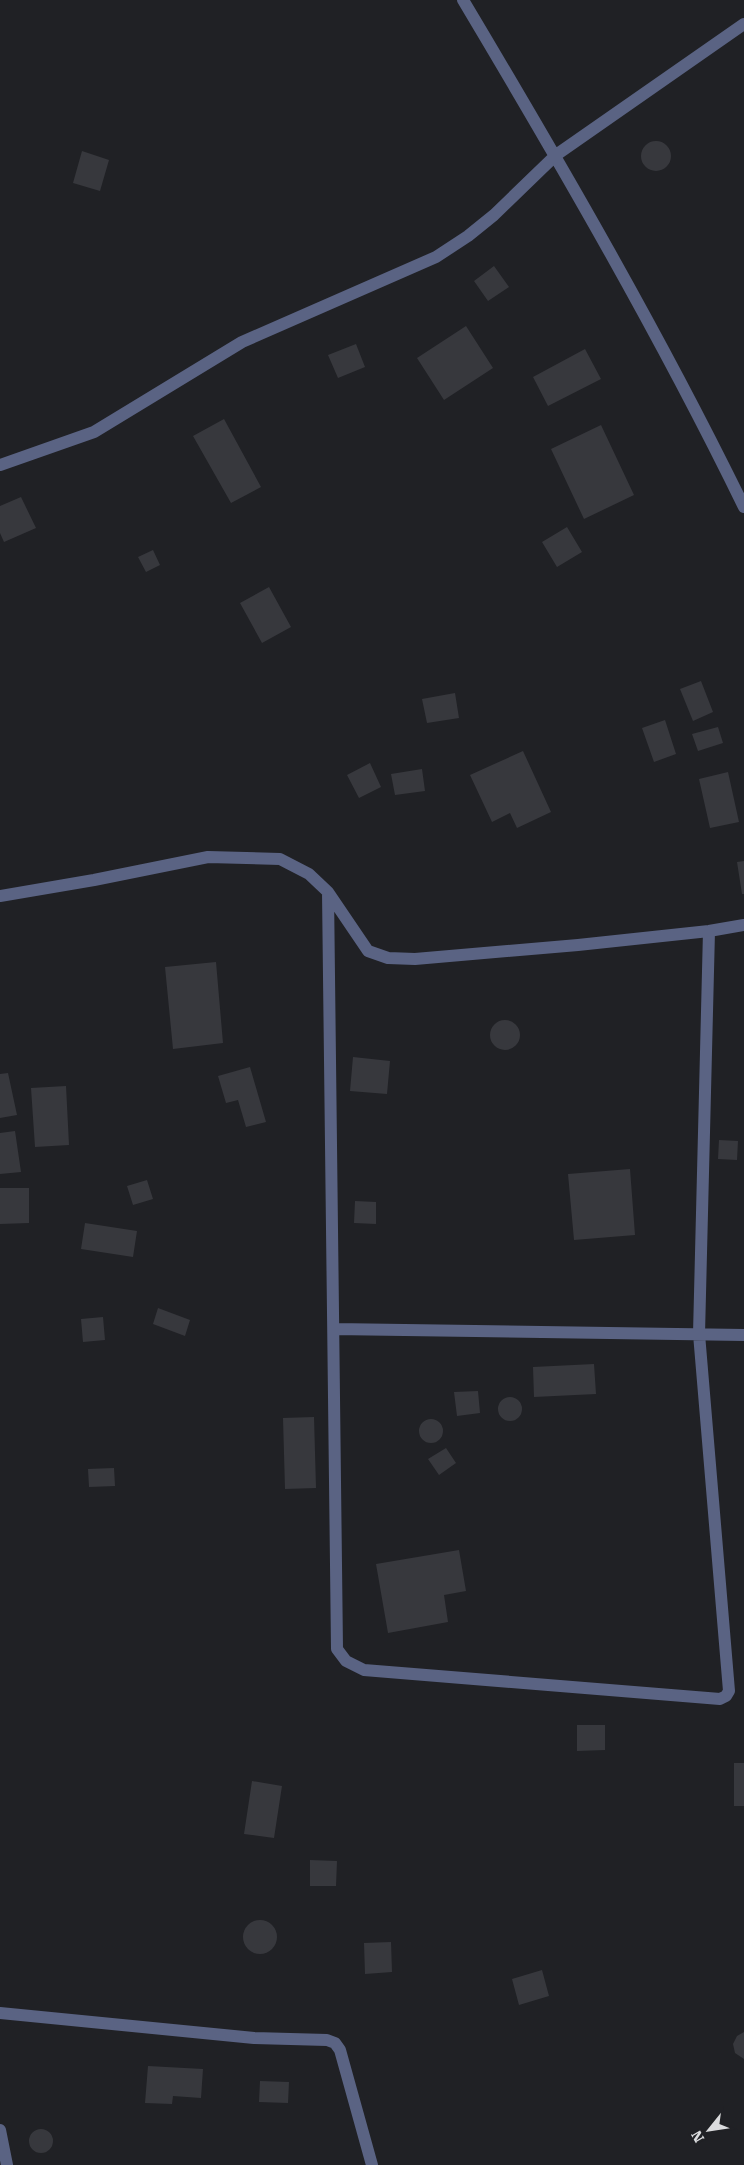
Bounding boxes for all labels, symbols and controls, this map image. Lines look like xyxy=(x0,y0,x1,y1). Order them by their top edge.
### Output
north arrow xyxy=(684,2105,734,2155)
text: N xyxy=(688,2128,707,2145)

